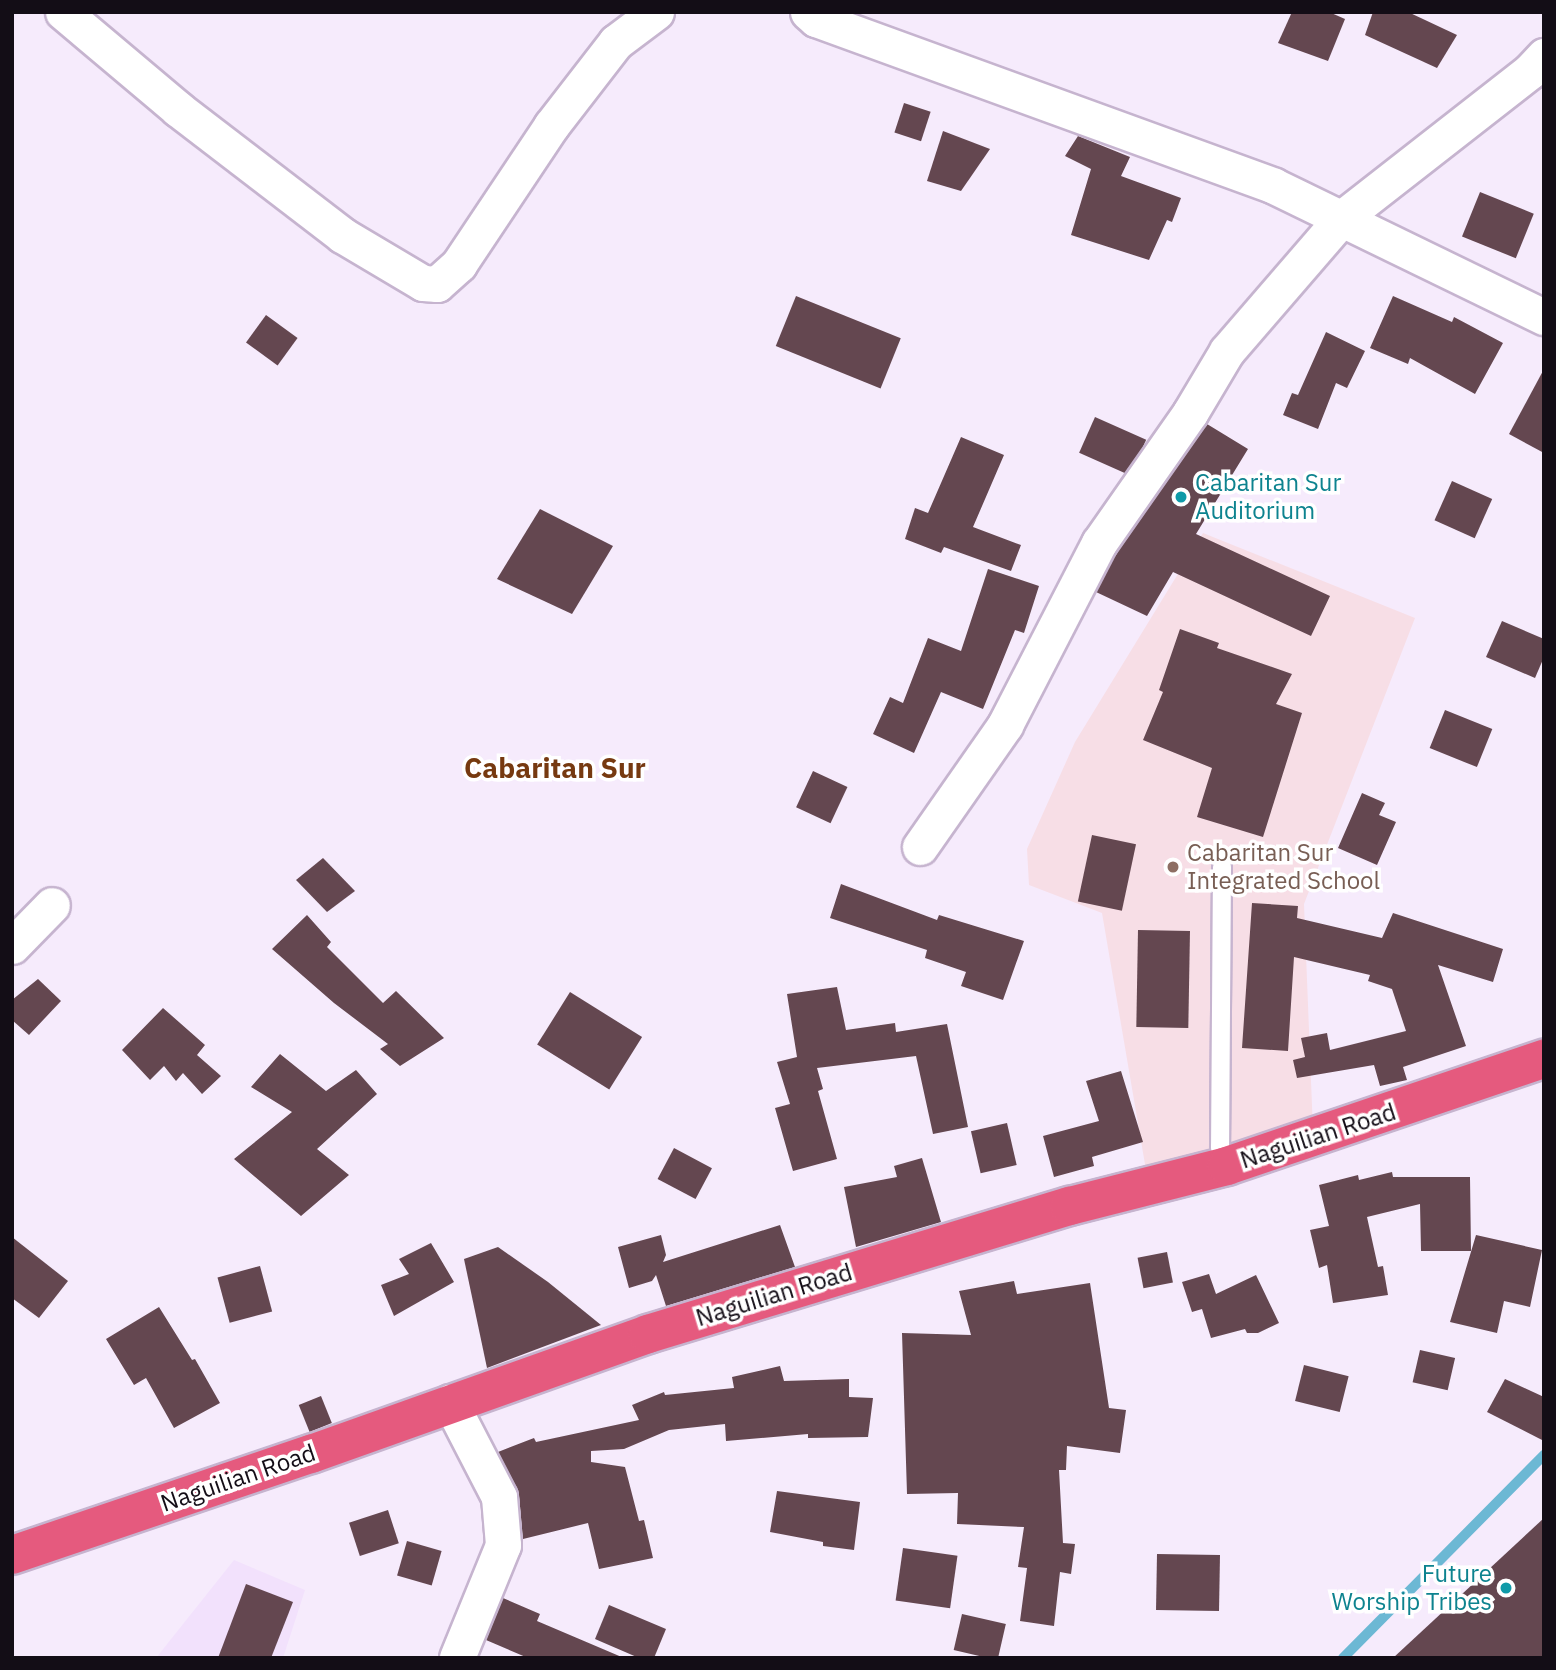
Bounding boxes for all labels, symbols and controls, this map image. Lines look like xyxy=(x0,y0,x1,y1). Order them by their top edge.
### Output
place label: Cabaritan Sur Auditorium xyxy=(1195,469,1341,525)
marker: Cabaritan Sur Auditorium xyxy=(1173,489,1189,505)
district label: Cabaritan Sur xyxy=(464,751,646,785)
place label: Cabaritan Sur Integrated School xyxy=(1187,839,1380,895)
marker: Cabaritan Sur Integrated School xyxy=(1165,859,1181,875)
street label: Naguilian Road xyxy=(1237,1097,1399,1175)
street label: Naguilian Road xyxy=(692,1258,856,1332)
street label: Naguilian Road xyxy=(157,1438,319,1518)
place label: Future Worship Tribes xyxy=(1332,1560,1492,1616)
marker: Future Worship Tribes xyxy=(1498,1580,1514,1596)

